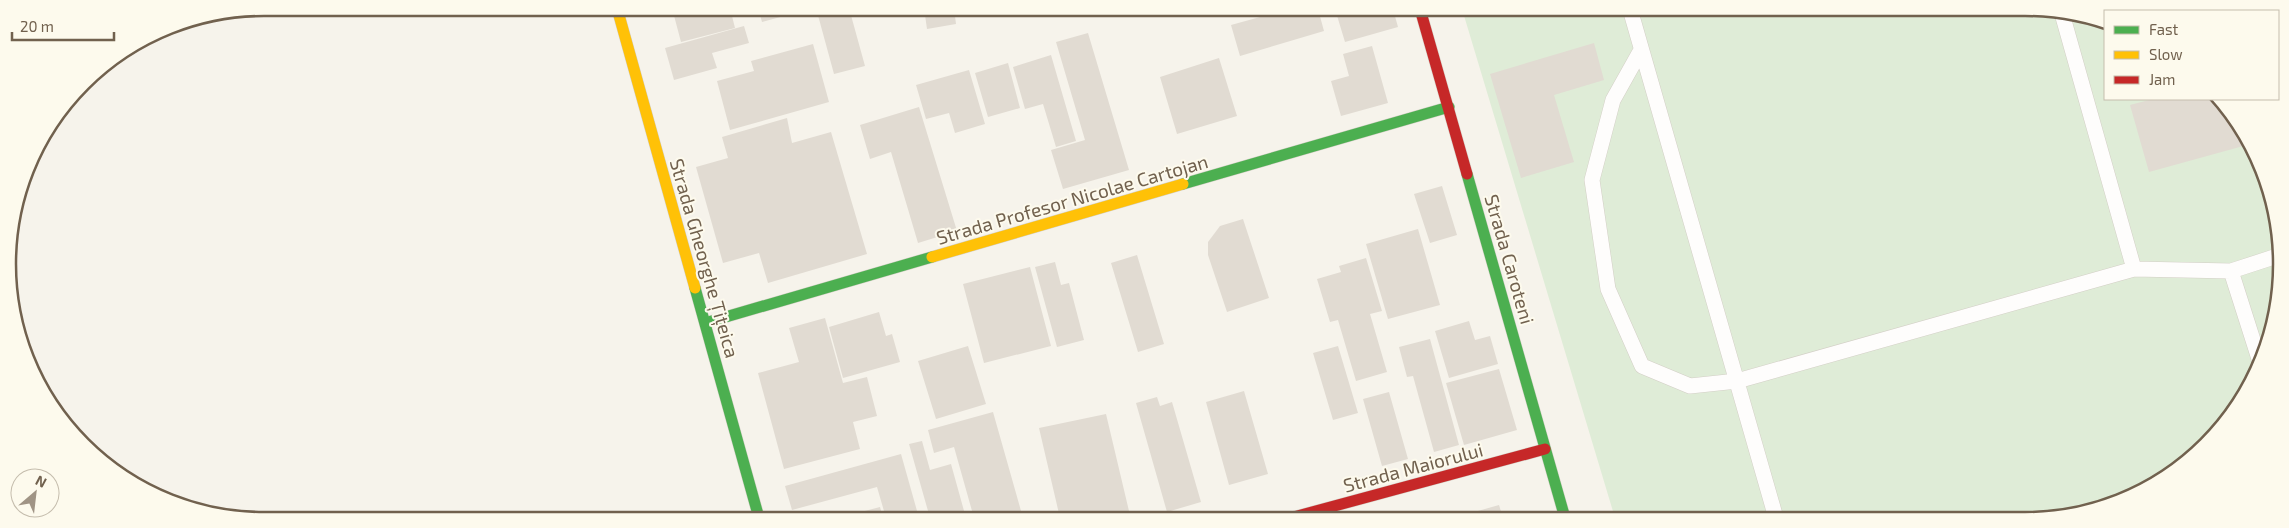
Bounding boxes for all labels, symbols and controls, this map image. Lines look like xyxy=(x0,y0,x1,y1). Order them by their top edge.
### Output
scale bar xyxy=(12,10,115,42)
legend xyxy=(2104,10,2279,100)
text: 20 m xyxy=(20,17,54,35)
text: Fast xyxy=(2149,20,2179,38)
text: Slow xyxy=(2149,45,2183,63)
text: Jam xyxy=(2149,70,2175,88)
street label: Strada Profesor Nicolae Cartojan xyxy=(933,149,1211,249)
street label: Strada Gheorghe Țițeica xyxy=(664,156,744,361)
street label: Strada Caroteni xyxy=(1480,191,1540,327)
street label: Strada Maiorului xyxy=(1341,437,1485,497)
north arrow xyxy=(10,468,60,518)
text: N xyxy=(33,471,50,491)

